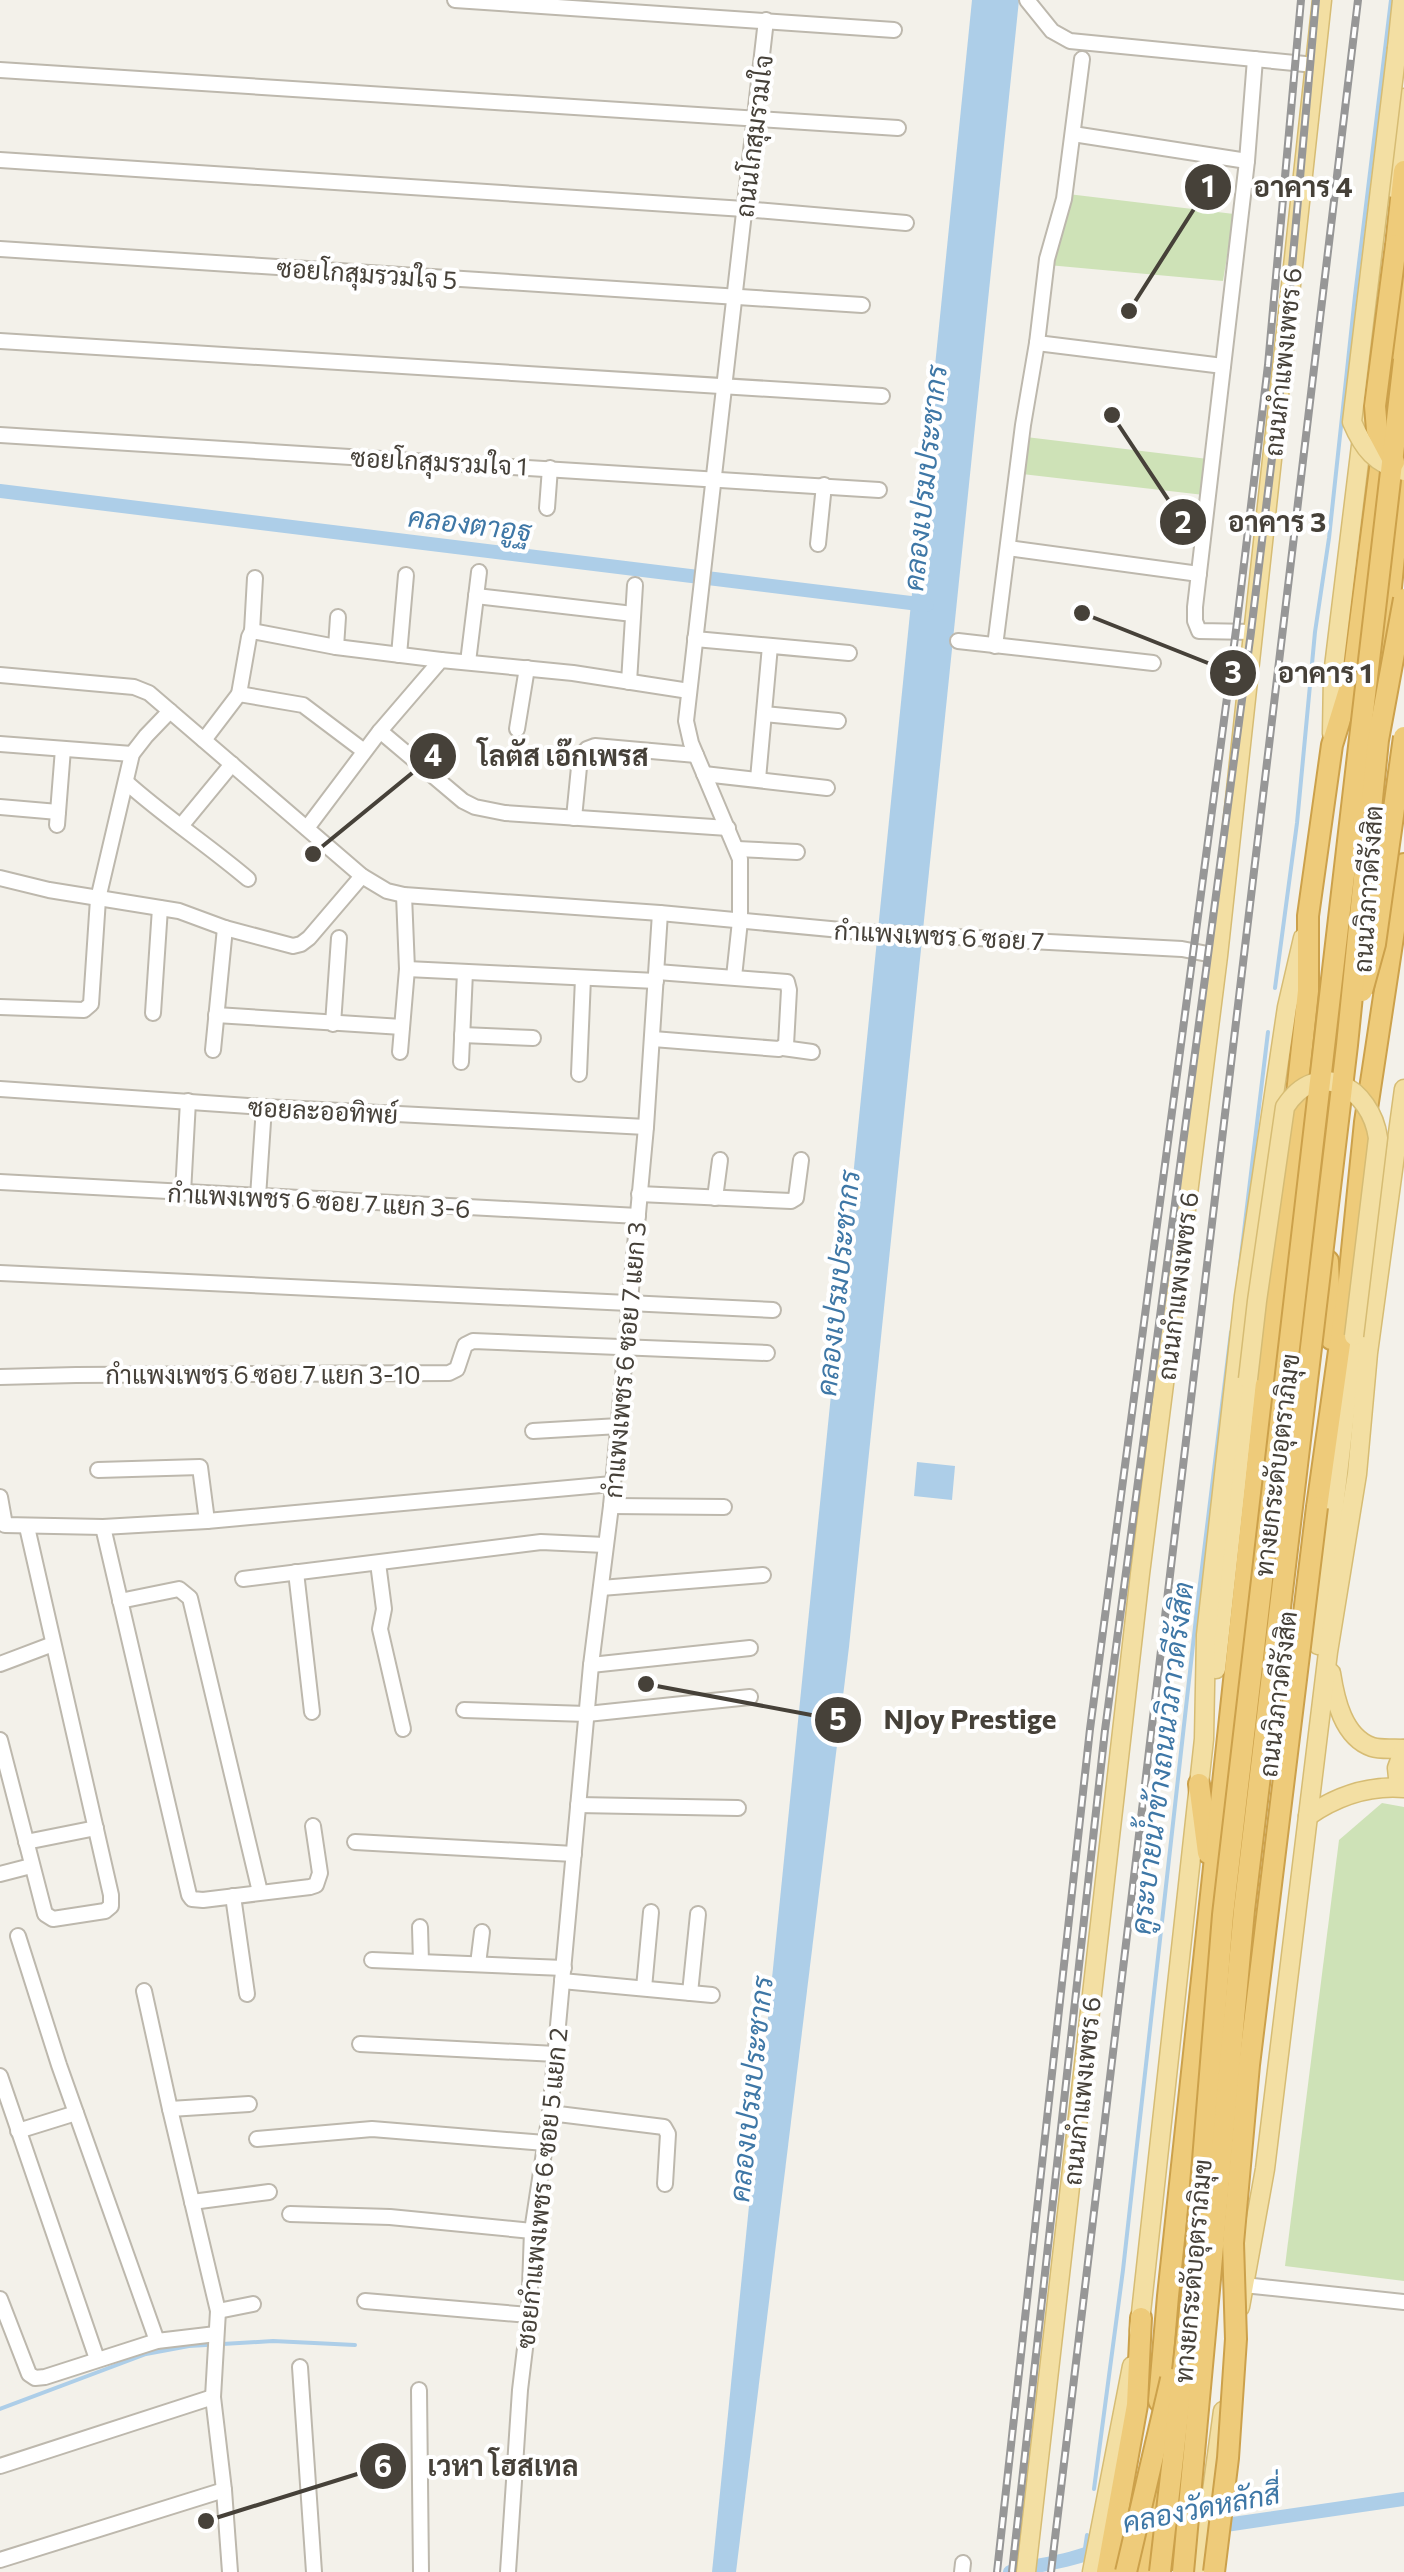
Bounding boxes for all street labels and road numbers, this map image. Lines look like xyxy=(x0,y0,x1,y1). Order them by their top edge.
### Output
street label: ถนนโกสุมรวมใจ xyxy=(728,53,782,220)
street label: ซอยโกสุมรวมใจ 5 xyxy=(275,252,458,298)
street label: ถนนกำแพงเพชร 6 xyxy=(1257,266,1307,458)
street label: ซอยโกสุมรวมใจ 1 xyxy=(350,441,528,485)
street label: ถนนวิภาวดีรังสิต xyxy=(1346,804,1388,974)
street label: กำแพงเพชร 6 ซอย 7 xyxy=(833,915,1045,955)
street label: ซอยละออทิพย์ xyxy=(247,1090,399,1129)
street label: กำแพงเพชร 6 ซอย 7 แยก 3-6 xyxy=(167,1177,471,1223)
street label: ถนนกำแพงเพชร 6 xyxy=(1151,1190,1203,1382)
street label: กำแพงเพชร 6 ซอย 7 แยก 3 xyxy=(597,1220,651,1500)
street label: ทางยกระดับอุตราภิมุข xyxy=(1247,1352,1309,1579)
street label: กำแพงเพชร 6 ซอย 7 แยก 3-10 xyxy=(105,1359,421,1389)
street label: ถนนวิภาวดีรังสิต xyxy=(1252,1609,1302,1779)
street label: ถนนกำแพงเพชร 6 xyxy=(1056,1995,1106,2187)
street label: ซอยกำแพงเพชร 6 ซอย 5 แยก 2 xyxy=(509,2026,573,2350)
street label: ทางยกระดับอุตราภิมุข xyxy=(1167,2158,1221,2385)

